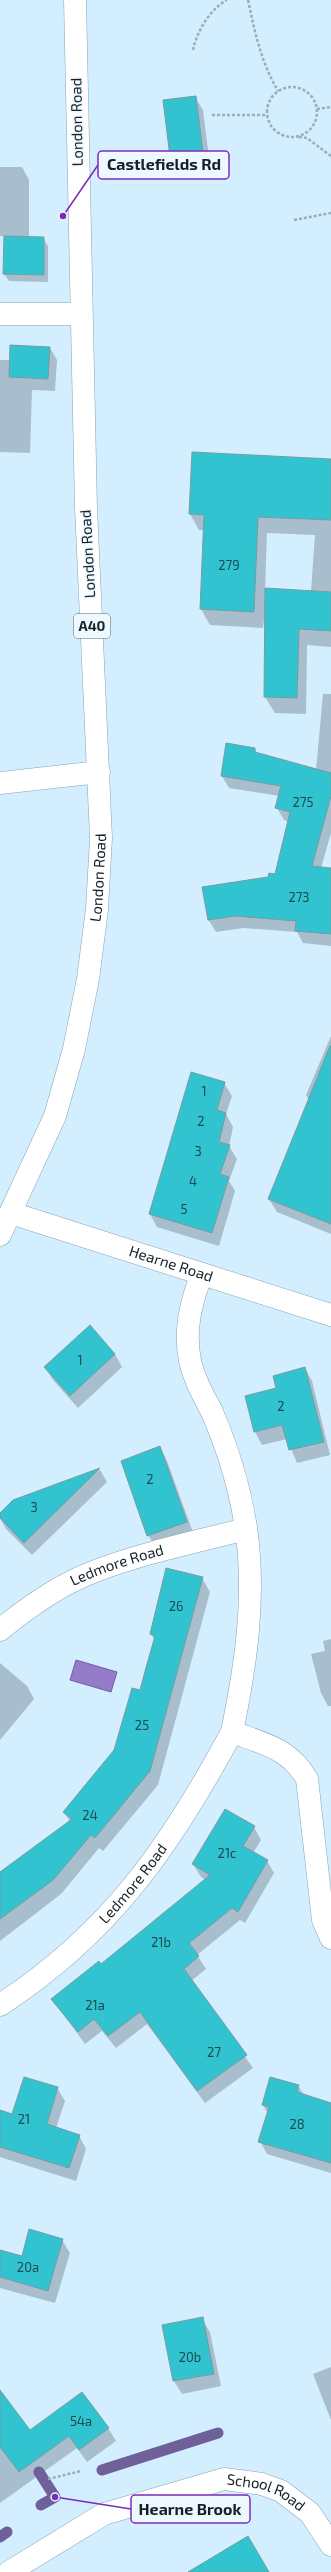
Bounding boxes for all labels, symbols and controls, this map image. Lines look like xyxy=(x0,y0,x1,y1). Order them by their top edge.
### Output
street label: London Road xyxy=(66,78,86,166)
callout: Castlefields Rd xyxy=(98,151,229,179)
text: Castlefields Rd xyxy=(107,154,221,173)
street label: London Road xyxy=(76,509,98,599)
house number: 279 xyxy=(218,557,240,573)
road number: A40 xyxy=(74,614,110,638)
house number: 275 xyxy=(293,794,313,810)
street label: London Road xyxy=(85,833,109,923)
house number: 273 xyxy=(288,889,310,905)
house number: 1 xyxy=(201,1083,207,1099)
house number: 2 xyxy=(197,1113,205,1129)
house number: 3 xyxy=(194,1143,202,1159)
house number: 4 xyxy=(189,1173,197,1189)
house number: 5 xyxy=(181,1201,188,1217)
street label: Hearne Road xyxy=(127,1241,216,1285)
house number: 1 xyxy=(77,1352,83,1368)
house number: 2 xyxy=(277,1398,285,1414)
house number: 2 xyxy=(146,1471,154,1487)
house number: 3 xyxy=(30,1499,38,1515)
street label: Ledmore Road xyxy=(67,1540,165,1589)
house number: 26 xyxy=(169,1598,183,1614)
house number: 25 xyxy=(135,1717,149,1733)
house number: 24 xyxy=(82,1807,98,1823)
street label: Ledmore Road xyxy=(95,1840,170,1927)
house number: 21c xyxy=(218,1845,236,1861)
house number: 21b xyxy=(151,1934,171,1950)
house number: 21a xyxy=(85,1997,105,2013)
house number: 27 xyxy=(207,2044,221,2060)
house number: 21 xyxy=(18,2111,30,2127)
house number: 28 xyxy=(289,2116,305,2132)
house number: 20a xyxy=(17,2259,39,2275)
house number: 20b xyxy=(179,2349,201,2365)
house number: 54a xyxy=(70,2413,92,2429)
street label: School Road xyxy=(226,2469,309,2514)
callout: Hearne Brook xyxy=(131,2495,250,2523)
text: Hearne Brook xyxy=(139,2499,241,2518)

